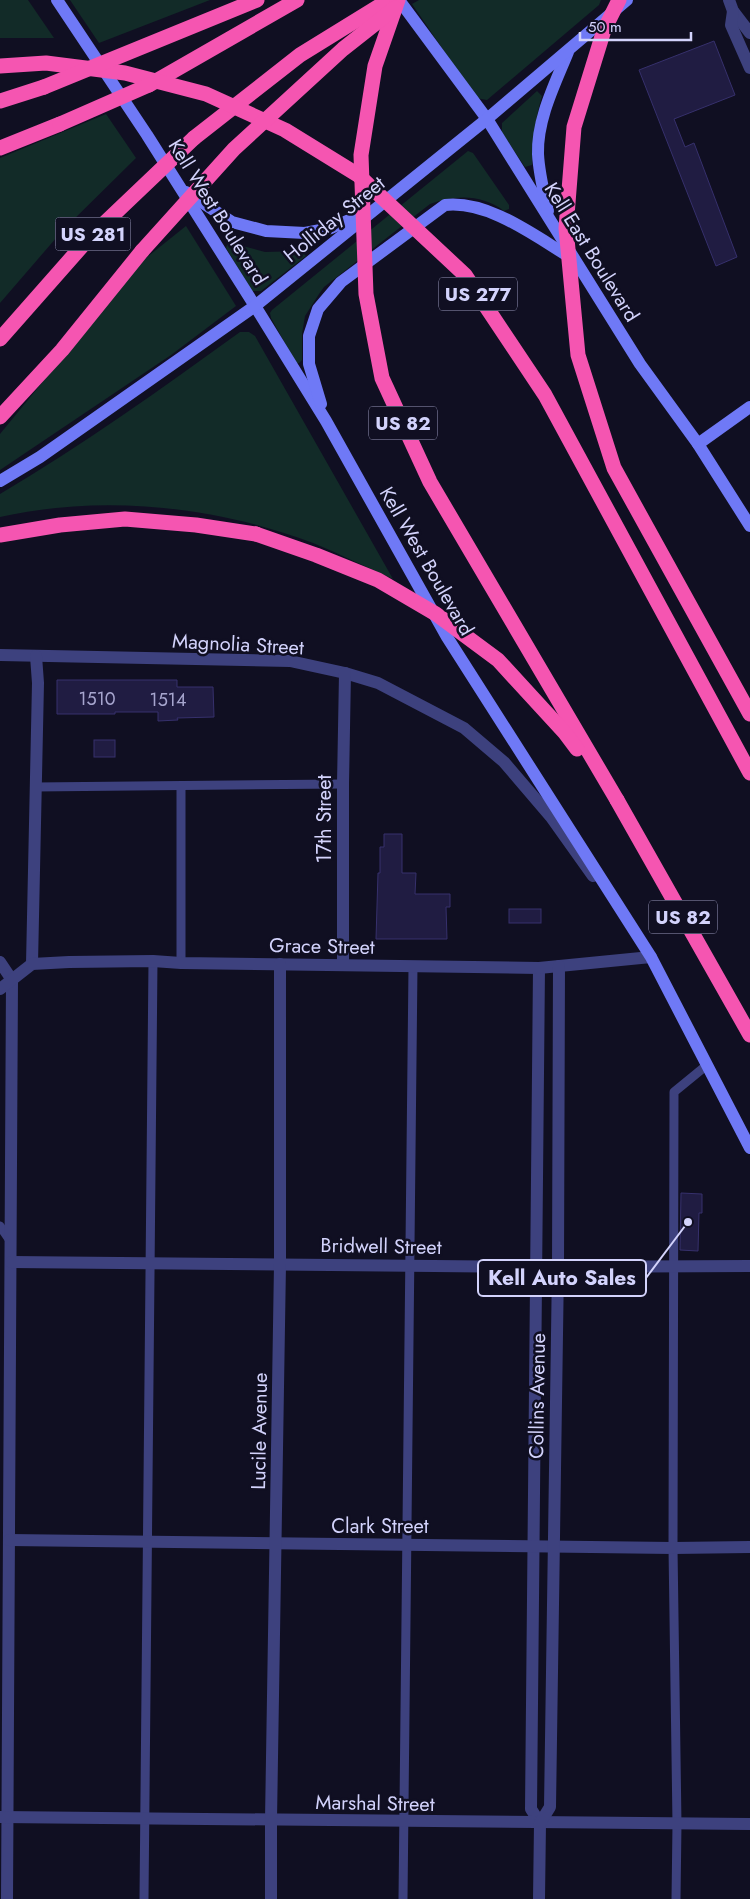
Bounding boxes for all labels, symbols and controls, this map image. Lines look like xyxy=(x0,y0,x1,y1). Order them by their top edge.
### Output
scale bar xyxy=(580,10,691,42)
text: 50 m xyxy=(588,16,622,38)
street label: Kell West Boulevard xyxy=(161,134,274,291)
street label: Holliday Street xyxy=(277,169,391,269)
street label: Kell East Boulevard xyxy=(537,177,646,328)
road number: US 281 xyxy=(56,218,130,250)
road number: US 277 xyxy=(439,278,517,310)
road number: US 82 xyxy=(369,406,437,439)
street label: Kell West Boulevard xyxy=(372,482,481,641)
street label: Magnolia Street xyxy=(171,627,305,662)
house number: 1510 xyxy=(78,686,116,712)
house number: 1514 xyxy=(150,687,186,713)
street label: 17th Street xyxy=(310,775,339,863)
road number: US 82 xyxy=(649,900,717,934)
street label: Grace Street xyxy=(269,931,375,962)
street label: Bridwell Street xyxy=(320,1231,442,1262)
callout: Kell Auto Sales xyxy=(478,1260,646,1296)
text: Kell Auto Sales xyxy=(488,1263,636,1293)
street label: Collins Avenue xyxy=(522,1333,553,1459)
street label: Lucile Avenue xyxy=(244,1372,275,1490)
street label: Clark Street xyxy=(331,1512,429,1541)
street label: Marshal Street xyxy=(315,1788,435,1819)

